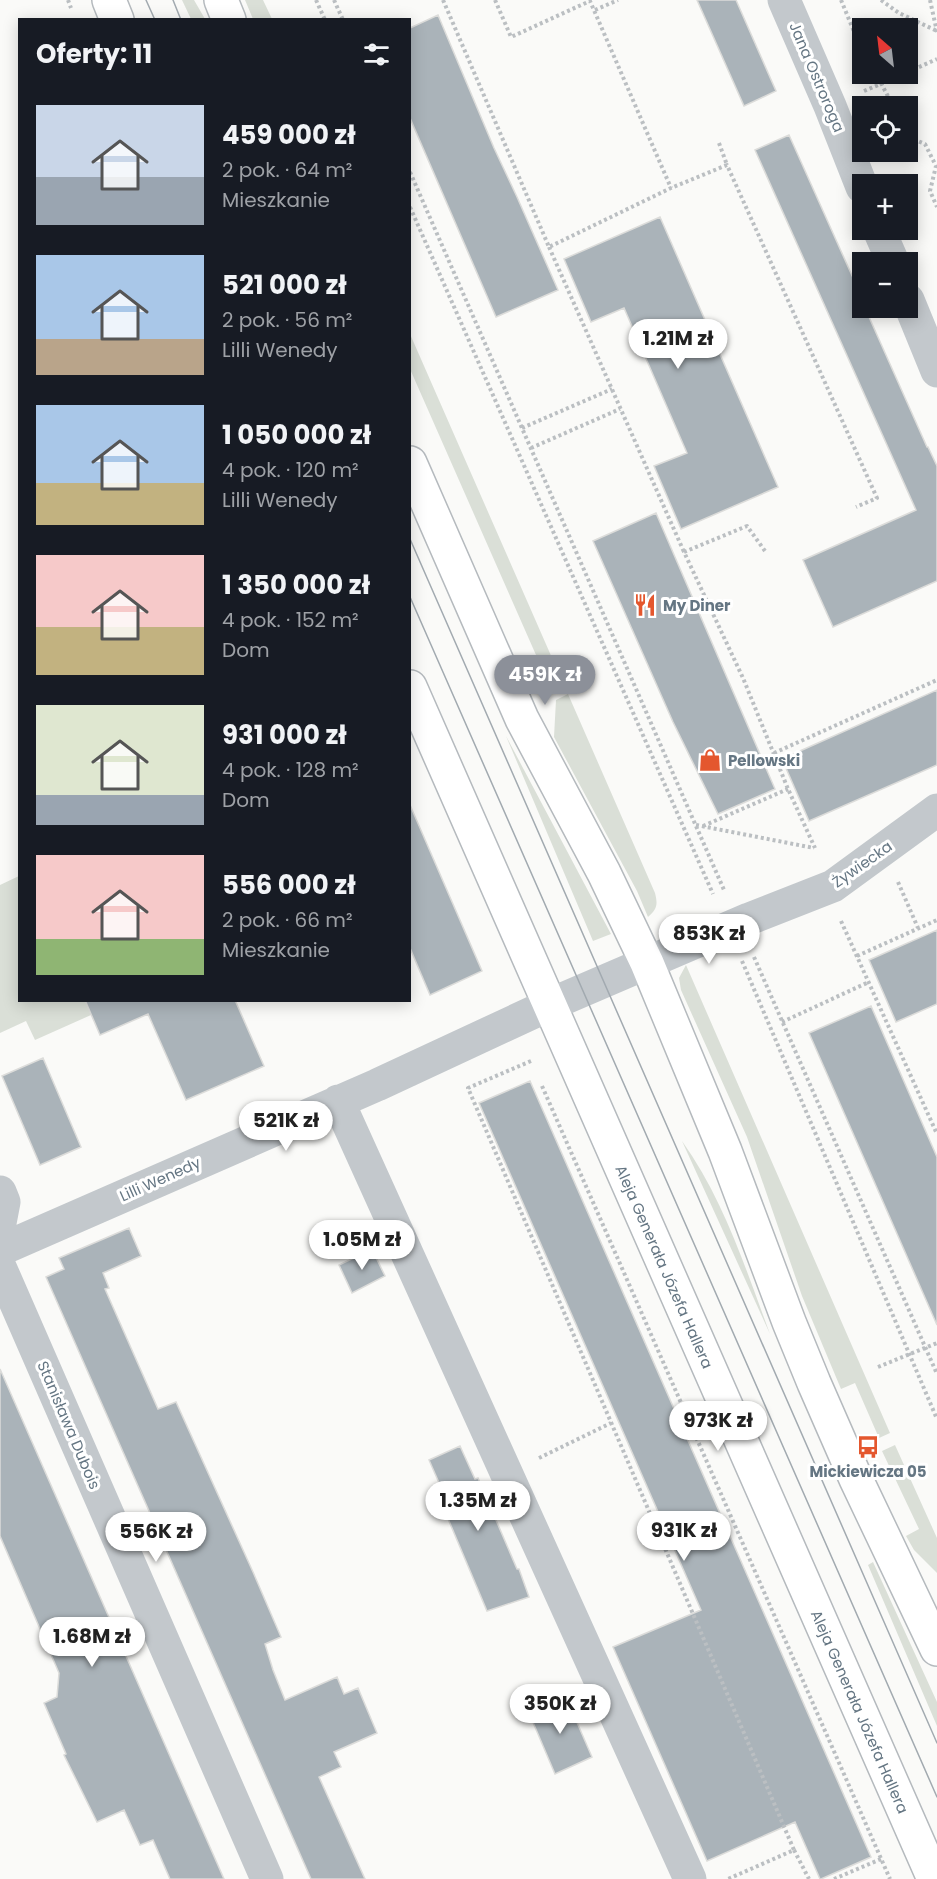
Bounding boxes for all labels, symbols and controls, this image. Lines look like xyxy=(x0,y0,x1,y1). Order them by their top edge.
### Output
north arrow xyxy=(852,18,918,84)
map controls xyxy=(852,18,918,318)
street label: Jana Ostroroga xyxy=(784,19,850,135)
text: Oferty: 11 xyxy=(36,36,152,72)
icon: filters xyxy=(360,38,393,71)
button: locate xyxy=(852,96,918,162)
text: 459 000 zł xyxy=(222,117,356,153)
icon: home xyxy=(84,129,156,201)
text: 2 pok. · 64 m² xyxy=(222,156,352,184)
button: + xyxy=(852,174,918,240)
text: Mieszkanie xyxy=(222,186,330,214)
button: − xyxy=(852,252,918,318)
text: 521 000 zł xyxy=(222,267,347,303)
icon: home xyxy=(84,279,156,351)
text: 2 pok. · 56 m² xyxy=(222,306,352,334)
pin: 1.21M zł xyxy=(616,319,740,370)
text: 1.21M zł xyxy=(642,324,714,352)
text: Lilli Wenedy xyxy=(222,336,338,364)
text: 1 050 000 zł xyxy=(222,417,371,453)
icon: home xyxy=(84,429,156,501)
text: 4 pok. · 120 m² xyxy=(222,456,359,484)
text: Lilli Wenedy xyxy=(222,486,338,514)
text: 1 350 000 zł xyxy=(222,567,370,603)
icon: home xyxy=(84,579,156,651)
restaurant icon: My Diner xyxy=(632,592,658,618)
place label: My Diner xyxy=(663,595,731,616)
text: 4 pok. · 152 m² xyxy=(222,606,359,634)
text: Dom xyxy=(222,636,270,664)
pin: 459K zł xyxy=(490,655,600,706)
text: 459K zł xyxy=(508,660,582,688)
text: 931 000 zł xyxy=(222,717,347,753)
icon: home xyxy=(84,729,156,801)
shop icon: Pellowski xyxy=(697,747,723,773)
place label: Pellowski xyxy=(728,750,800,771)
text: 4 pok. · 128 m² xyxy=(222,756,359,784)
text: Dom xyxy=(222,786,270,814)
street label: Żywiecka xyxy=(828,836,896,892)
text: 556 000 zł xyxy=(222,867,355,903)
icon: home xyxy=(84,879,156,951)
text: 2 pok. · 66 m² xyxy=(222,906,353,934)
pin: 853K zł xyxy=(654,914,764,965)
text: 853K zł xyxy=(673,919,745,947)
text: Mieszkanie xyxy=(222,936,330,964)
pin: 521K zł xyxy=(231,1101,341,1152)
text: 521K zł xyxy=(253,1106,319,1134)
street label: Lilli Wenedy xyxy=(116,1152,204,1206)
street label: Aleja Generała Józefa Hallera xyxy=(611,1161,719,1372)
pin: 1.05M zł xyxy=(300,1220,424,1271)
text: 1.05M zł xyxy=(323,1225,401,1253)
street label: Stanisława Dubois xyxy=(33,1358,106,1492)
pin: 973K zł xyxy=(663,1401,773,1452)
text: 973K zł xyxy=(683,1406,753,1434)
bus stop icon: Mickiewicza 05 xyxy=(855,1434,881,1460)
place label: Mickiewicza 05 xyxy=(809,1461,927,1482)
pin: 1.35M zł xyxy=(416,1481,540,1532)
text: 1.35M zł xyxy=(439,1486,517,1514)
pin: 931K zł xyxy=(629,1511,739,1562)
pin: 556K zł xyxy=(101,1512,211,1563)
text: 931K zł xyxy=(651,1516,717,1544)
text: 556K zł xyxy=(119,1517,193,1545)
street label: Aleja Generała Józefa Hallera xyxy=(806,1606,914,1817)
pin: 1.68M zł xyxy=(30,1617,154,1668)
text: 1.68M zł xyxy=(53,1622,131,1650)
pin: 350K zł xyxy=(505,1684,615,1735)
text: 350K zł xyxy=(524,1689,596,1717)

